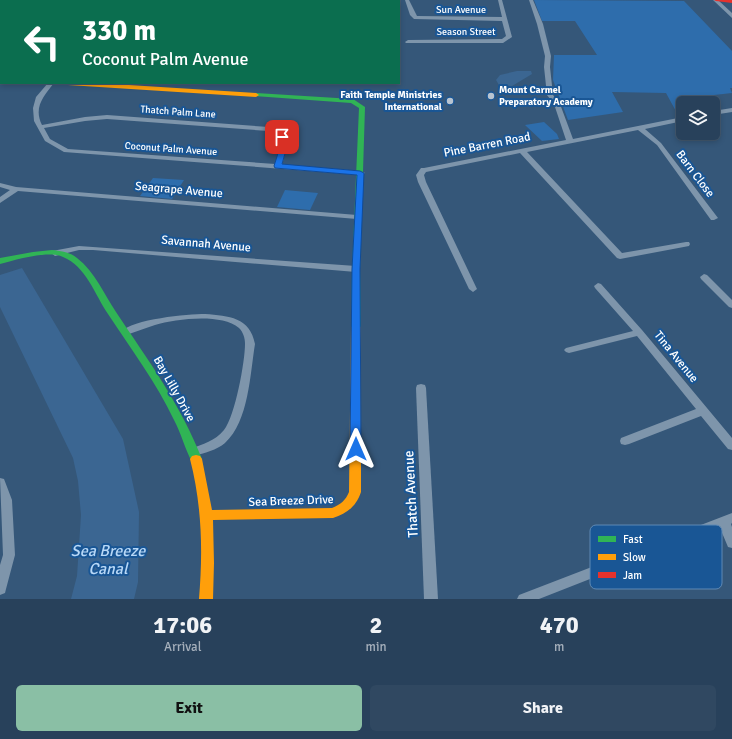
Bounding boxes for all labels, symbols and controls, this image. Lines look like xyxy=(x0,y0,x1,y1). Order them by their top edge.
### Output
street label: Sun Avenue xyxy=(436,4,486,16)
text: 330 m xyxy=(82,14,156,48)
icon: left xyxy=(16,16,68,68)
street label: Season Street xyxy=(437,26,496,38)
text: Coconut Palm Avenue xyxy=(82,48,249,70)
place label: Mount Carmel Preparatory Academy xyxy=(499,84,593,108)
place label: Faith Temple Ministries International xyxy=(340,89,443,113)
marker: Mount Carmel Preparatory Academy xyxy=(486,91,496,101)
marker: Faith Temple Ministries International xyxy=(445,96,455,106)
map controls xyxy=(676,96,720,140)
button: layers xyxy=(676,96,720,140)
street label: Thatch Palm Lane xyxy=(140,103,216,121)
pin xyxy=(265,120,299,154)
icon: arrive xyxy=(271,126,293,148)
street label: Pine Barren Road xyxy=(442,129,532,161)
street label: Coconut Palm Avenue xyxy=(124,140,218,158)
street label: Barn Close xyxy=(672,147,718,201)
street label: Seagrape Avenue xyxy=(135,179,223,201)
street label: Savannah Avenue xyxy=(161,233,251,255)
street label: Tina Avenue xyxy=(651,328,701,386)
street label: Bay Lilly Drive xyxy=(150,354,198,424)
position arrow xyxy=(335,428,377,470)
street label: Thatch Avenue xyxy=(400,450,422,538)
street label: Sea Breeze Drive xyxy=(248,492,334,510)
legend xyxy=(590,525,722,589)
text: Fast xyxy=(623,533,643,546)
water label: Sea Breeze Canal xyxy=(71,541,146,579)
text: Slow xyxy=(623,551,646,564)
text: Jam xyxy=(623,569,642,582)
text: 17:06 xyxy=(153,610,212,640)
text: 2 xyxy=(370,610,382,640)
text: 470 xyxy=(540,610,579,640)
text: Arrival xyxy=(164,639,201,655)
text: min xyxy=(366,639,387,655)
text: m xyxy=(554,639,564,655)
button: Exit xyxy=(16,685,362,731)
button: Share xyxy=(370,685,716,731)

